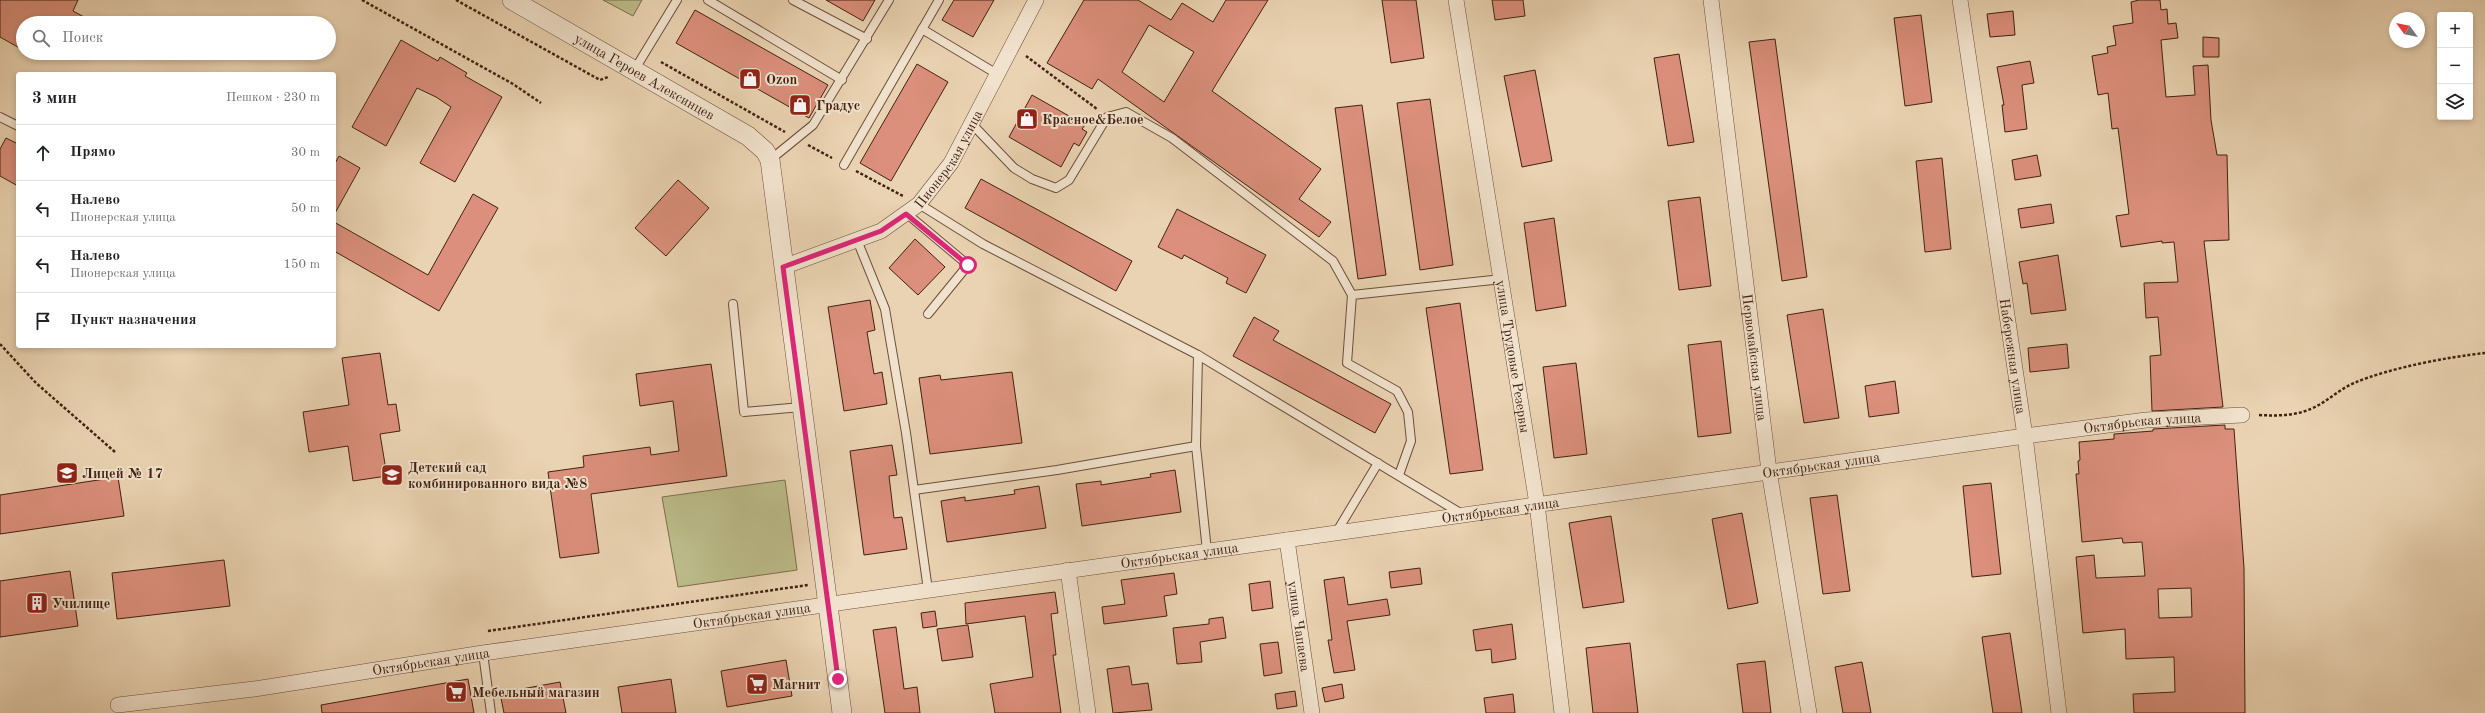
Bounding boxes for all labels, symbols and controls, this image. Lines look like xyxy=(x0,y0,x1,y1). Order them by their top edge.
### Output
north arrow xyxy=(2389,12,2425,48)
map controls xyxy=(2437,12,2473,120)
button: + xyxy=(2437,12,2473,48)
search box xyxy=(16,16,336,60)
icon: search xyxy=(30,27,52,49)
text: Поиск xyxy=(62,31,103,46)
street label: улица Героев Алексинцев xyxy=(572,31,717,123)
button: − xyxy=(2437,48,2473,84)
shop icon: Ozon xyxy=(737,66,763,92)
place label: Ozon xyxy=(766,73,797,87)
button: layers xyxy=(2437,84,2473,120)
text: 3 мин xyxy=(32,90,77,107)
text: Пешком · 230 m xyxy=(226,91,320,104)
shop icon: Градус xyxy=(787,92,813,118)
place label: Градус xyxy=(816,99,860,113)
shop icon: Красное&Белое xyxy=(1014,106,1040,132)
street label: Пионерская улица xyxy=(912,108,985,211)
place label: Красное&Белое xyxy=(1042,113,1144,127)
icon: ahead xyxy=(32,142,54,164)
text: Прямо xyxy=(70,145,116,160)
text: 30 m xyxy=(291,146,320,159)
text: Налево xyxy=(70,193,120,208)
icon: left xyxy=(32,198,54,220)
text: 50 m xyxy=(291,202,320,215)
text: Пионерская улица xyxy=(70,211,176,224)
text: Налево xyxy=(70,249,120,264)
icon: left xyxy=(32,254,54,276)
route start xyxy=(959,256,977,274)
text: 150 m xyxy=(283,258,320,271)
text: Пионерская улица xyxy=(70,267,176,280)
street label: улица Трудовые Резервы xyxy=(1493,279,1531,434)
street label: Первомайская улица xyxy=(1739,293,1769,422)
street label: Набережная улица xyxy=(1997,297,2028,415)
icon: arrive xyxy=(32,310,54,332)
text: Пункт назначения xyxy=(70,313,197,328)
street label: Октябрьская улица xyxy=(2082,411,2202,436)
street label: Октябрьская улица xyxy=(1762,450,1881,481)
school or university icon: Лицей № 17 xyxy=(54,460,80,486)
place label: Детский сад комбинированного вида №8 xyxy=(408,461,588,491)
school or university icon: Детский сад комбинированного вида №8 xyxy=(379,462,405,488)
place label: Лицей № 17 xyxy=(82,467,163,481)
street label: Октябрьская улица xyxy=(1441,496,1560,526)
street label: Октябрьская улица xyxy=(1120,541,1239,571)
street label: улица Чапаева xyxy=(1285,580,1312,673)
building icon: Училище xyxy=(24,590,50,616)
place label: Училище xyxy=(52,597,110,611)
street label: Октябрьская улица xyxy=(692,601,812,631)
street label: Октябрьская улица xyxy=(371,646,491,678)
route end xyxy=(829,670,847,688)
supermarket icon: Магнит xyxy=(744,671,770,697)
place label: Магнит xyxy=(772,678,821,692)
supermarket icon: Мебельный магазин xyxy=(443,679,469,705)
place label: Мебельный магазин xyxy=(472,686,600,700)

